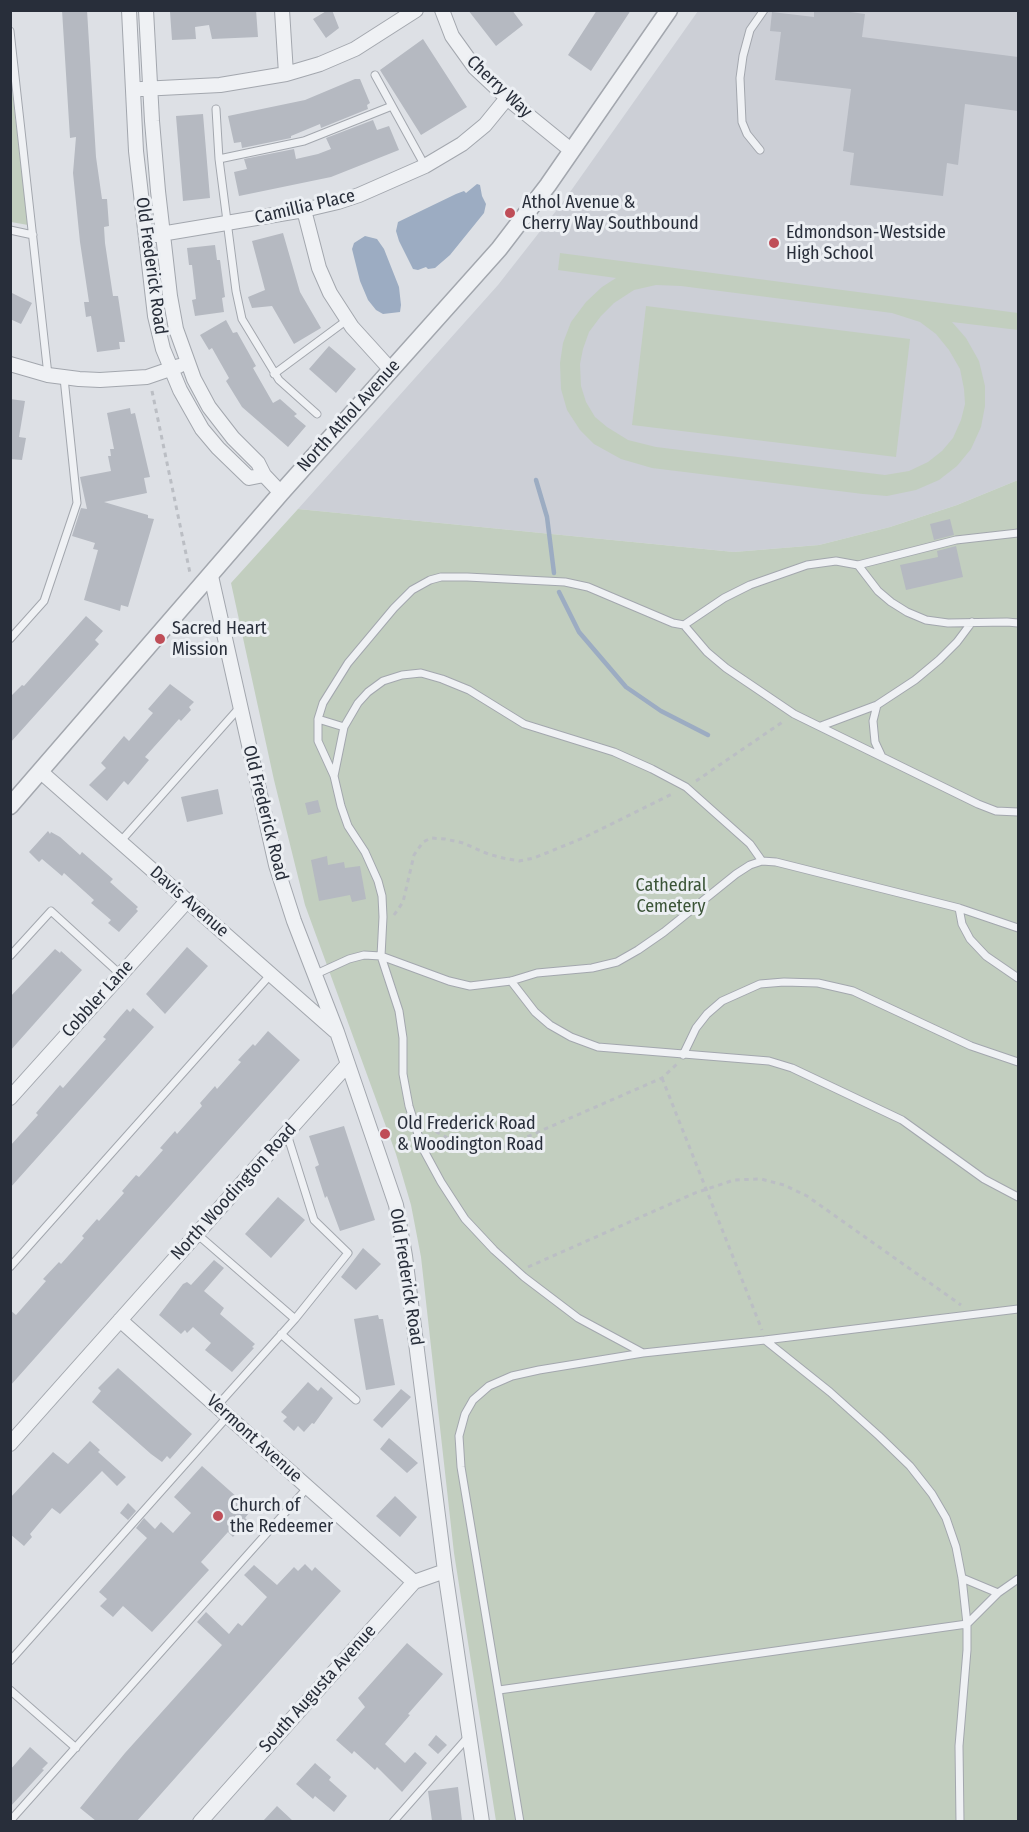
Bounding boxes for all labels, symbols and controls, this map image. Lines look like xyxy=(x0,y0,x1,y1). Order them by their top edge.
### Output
street label: Cherry Way xyxy=(462,51,536,123)
street label: Camillia Place xyxy=(253,185,357,229)
place label: Athol Avenue & Cherry Way Southbound xyxy=(522,192,699,234)
street label: Old Frederick Road xyxy=(131,196,171,336)
marker: Athol Avenue & Cherry Way Southbound xyxy=(503,206,517,220)
place label: Edmondson-Westside High School xyxy=(786,222,946,264)
marker: Edmondson-Westside High School xyxy=(767,236,781,250)
street label: North Athol Avenue xyxy=(293,355,405,477)
place label: Sacred Heart Mission xyxy=(172,618,267,660)
marker: Sacred Heart Mission xyxy=(153,632,167,646)
street label: Old Frederick Road xyxy=(238,743,292,883)
street label: Davis Avenue xyxy=(145,862,233,942)
park label: Cathedral Cemetery xyxy=(636,875,706,918)
street label: Cobbler Lane xyxy=(58,956,138,1042)
place label: Old Frederick Road & Woodington Road xyxy=(397,1113,544,1156)
street label: North Woodington Road xyxy=(167,1119,301,1265)
marker: Old Frederick Road & Woodington Road xyxy=(378,1127,392,1141)
street label: Old Frederick Road xyxy=(384,1207,428,1347)
street label: Vermont Avenue xyxy=(202,1391,306,1487)
place label: Church of the Redeemer xyxy=(230,1495,333,1538)
marker: Church of the Redeemer xyxy=(211,1509,225,1523)
street label: South Augusta Avenue xyxy=(255,1621,381,1757)

